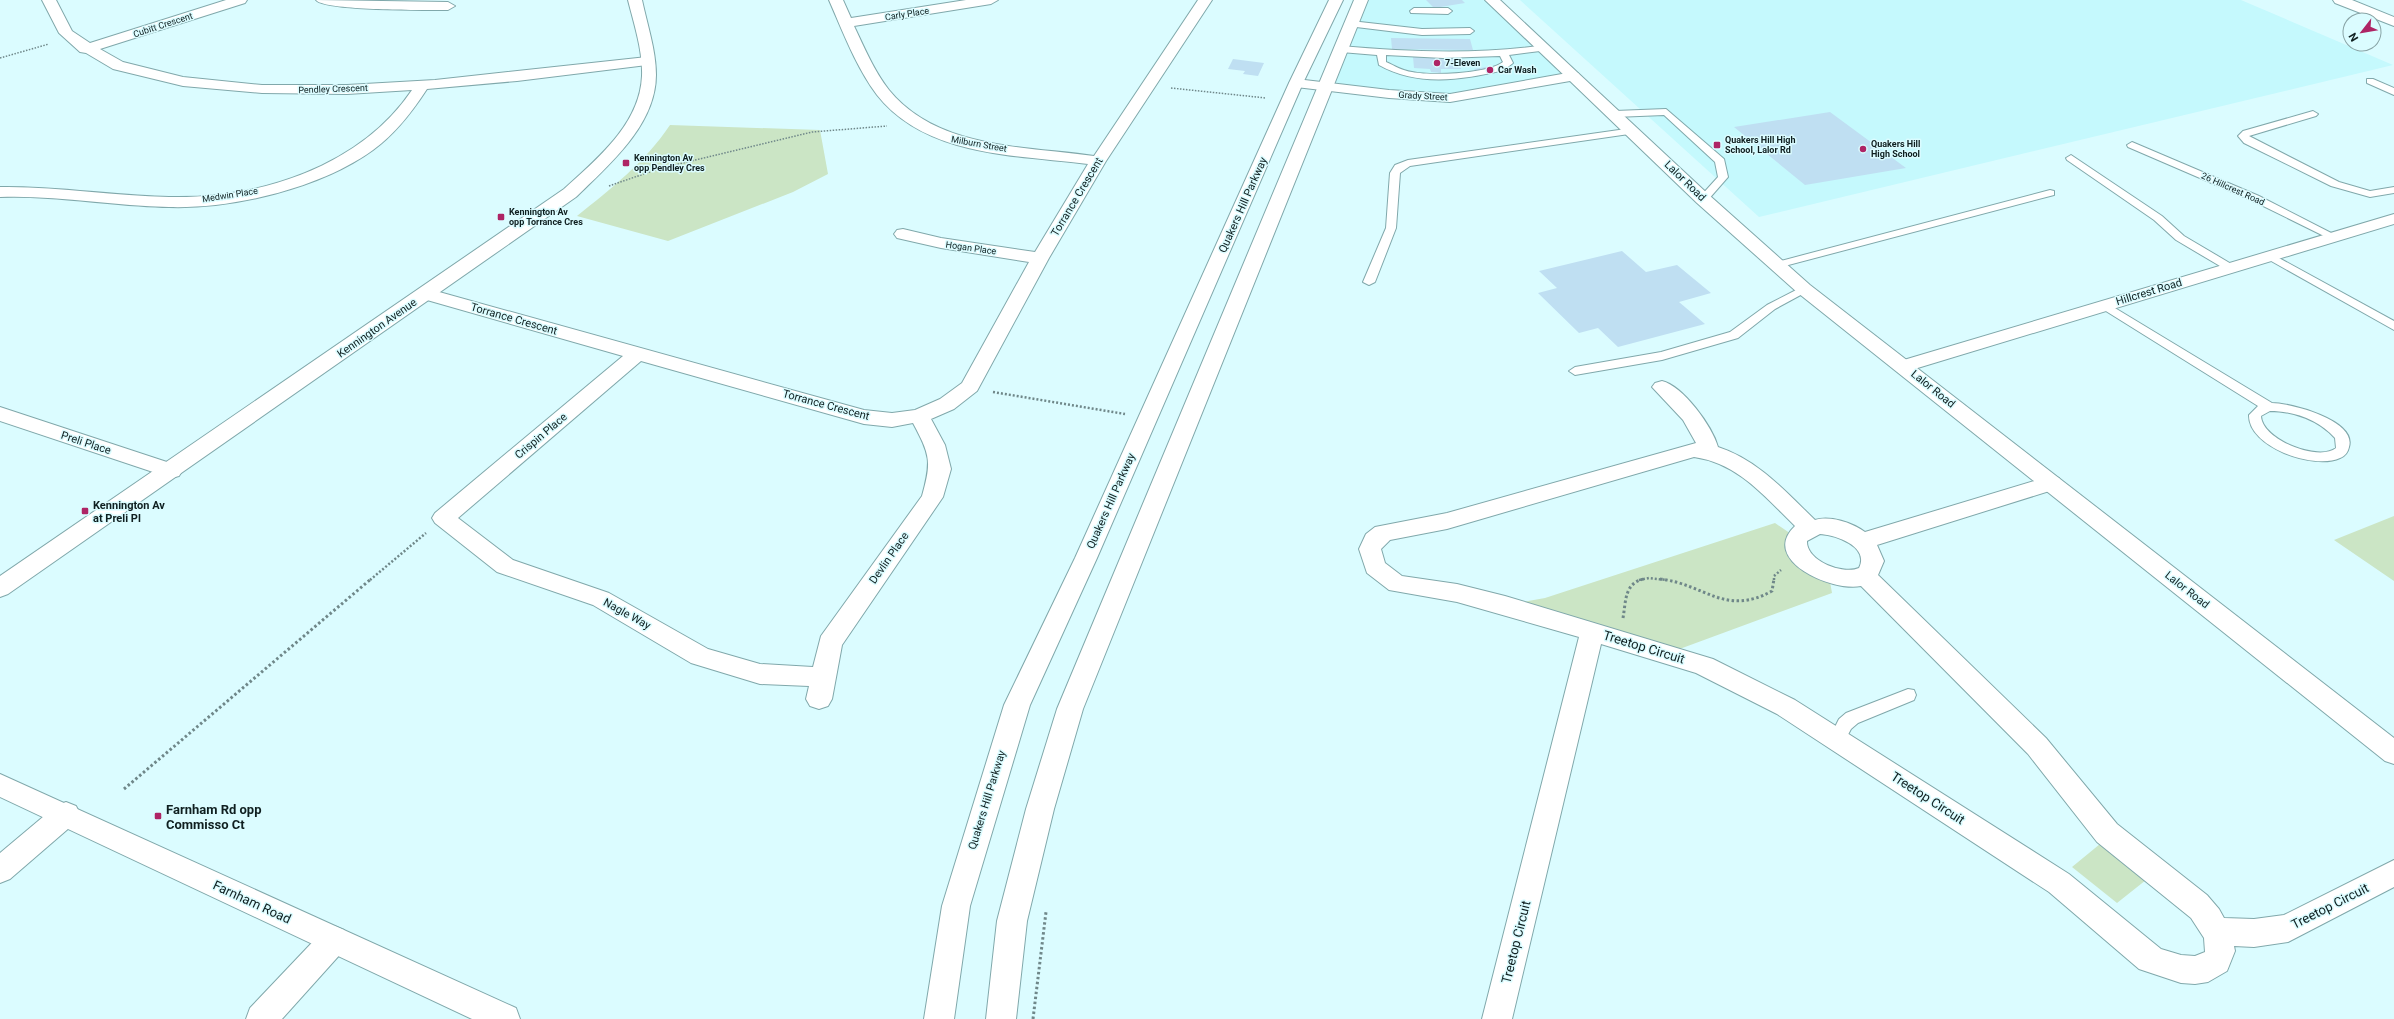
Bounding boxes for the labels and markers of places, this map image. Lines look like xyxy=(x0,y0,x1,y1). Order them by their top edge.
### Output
marker: 7-Eleven xyxy=(1432,58,1442,68)
place label: 7-Eleven xyxy=(1445,58,1480,68)
marker: Car Wash xyxy=(1485,65,1495,75)
place label: Car Wash xyxy=(1498,65,1536,75)
place label: Quakers Hill High School, Lalor Rd xyxy=(1725,135,1795,155)
place label: Quakers Hill High School xyxy=(1871,139,1920,159)
marker: Quakers Hill High School, Lalor Rd xyxy=(1712,140,1722,150)
marker: Quakers Hill High School xyxy=(1858,144,1868,154)
place label: Kennington Av opp Pendley Cres xyxy=(634,153,705,173)
marker: Kennington Av opp Pendley Cres xyxy=(621,158,631,168)
place label: Kennington Av opp Torrance Cres xyxy=(509,207,583,227)
marker: Kennington Av opp Torrance Cres xyxy=(496,212,506,222)
place label: Kennington Av at Preli Pl xyxy=(93,499,165,525)
marker: Kennington Av at Preli Pl xyxy=(80,506,90,516)
place label: Farnham Rd opp Commisso Ct xyxy=(166,802,262,832)
marker: Farnham Rd opp Commisso Ct xyxy=(153,811,163,821)

